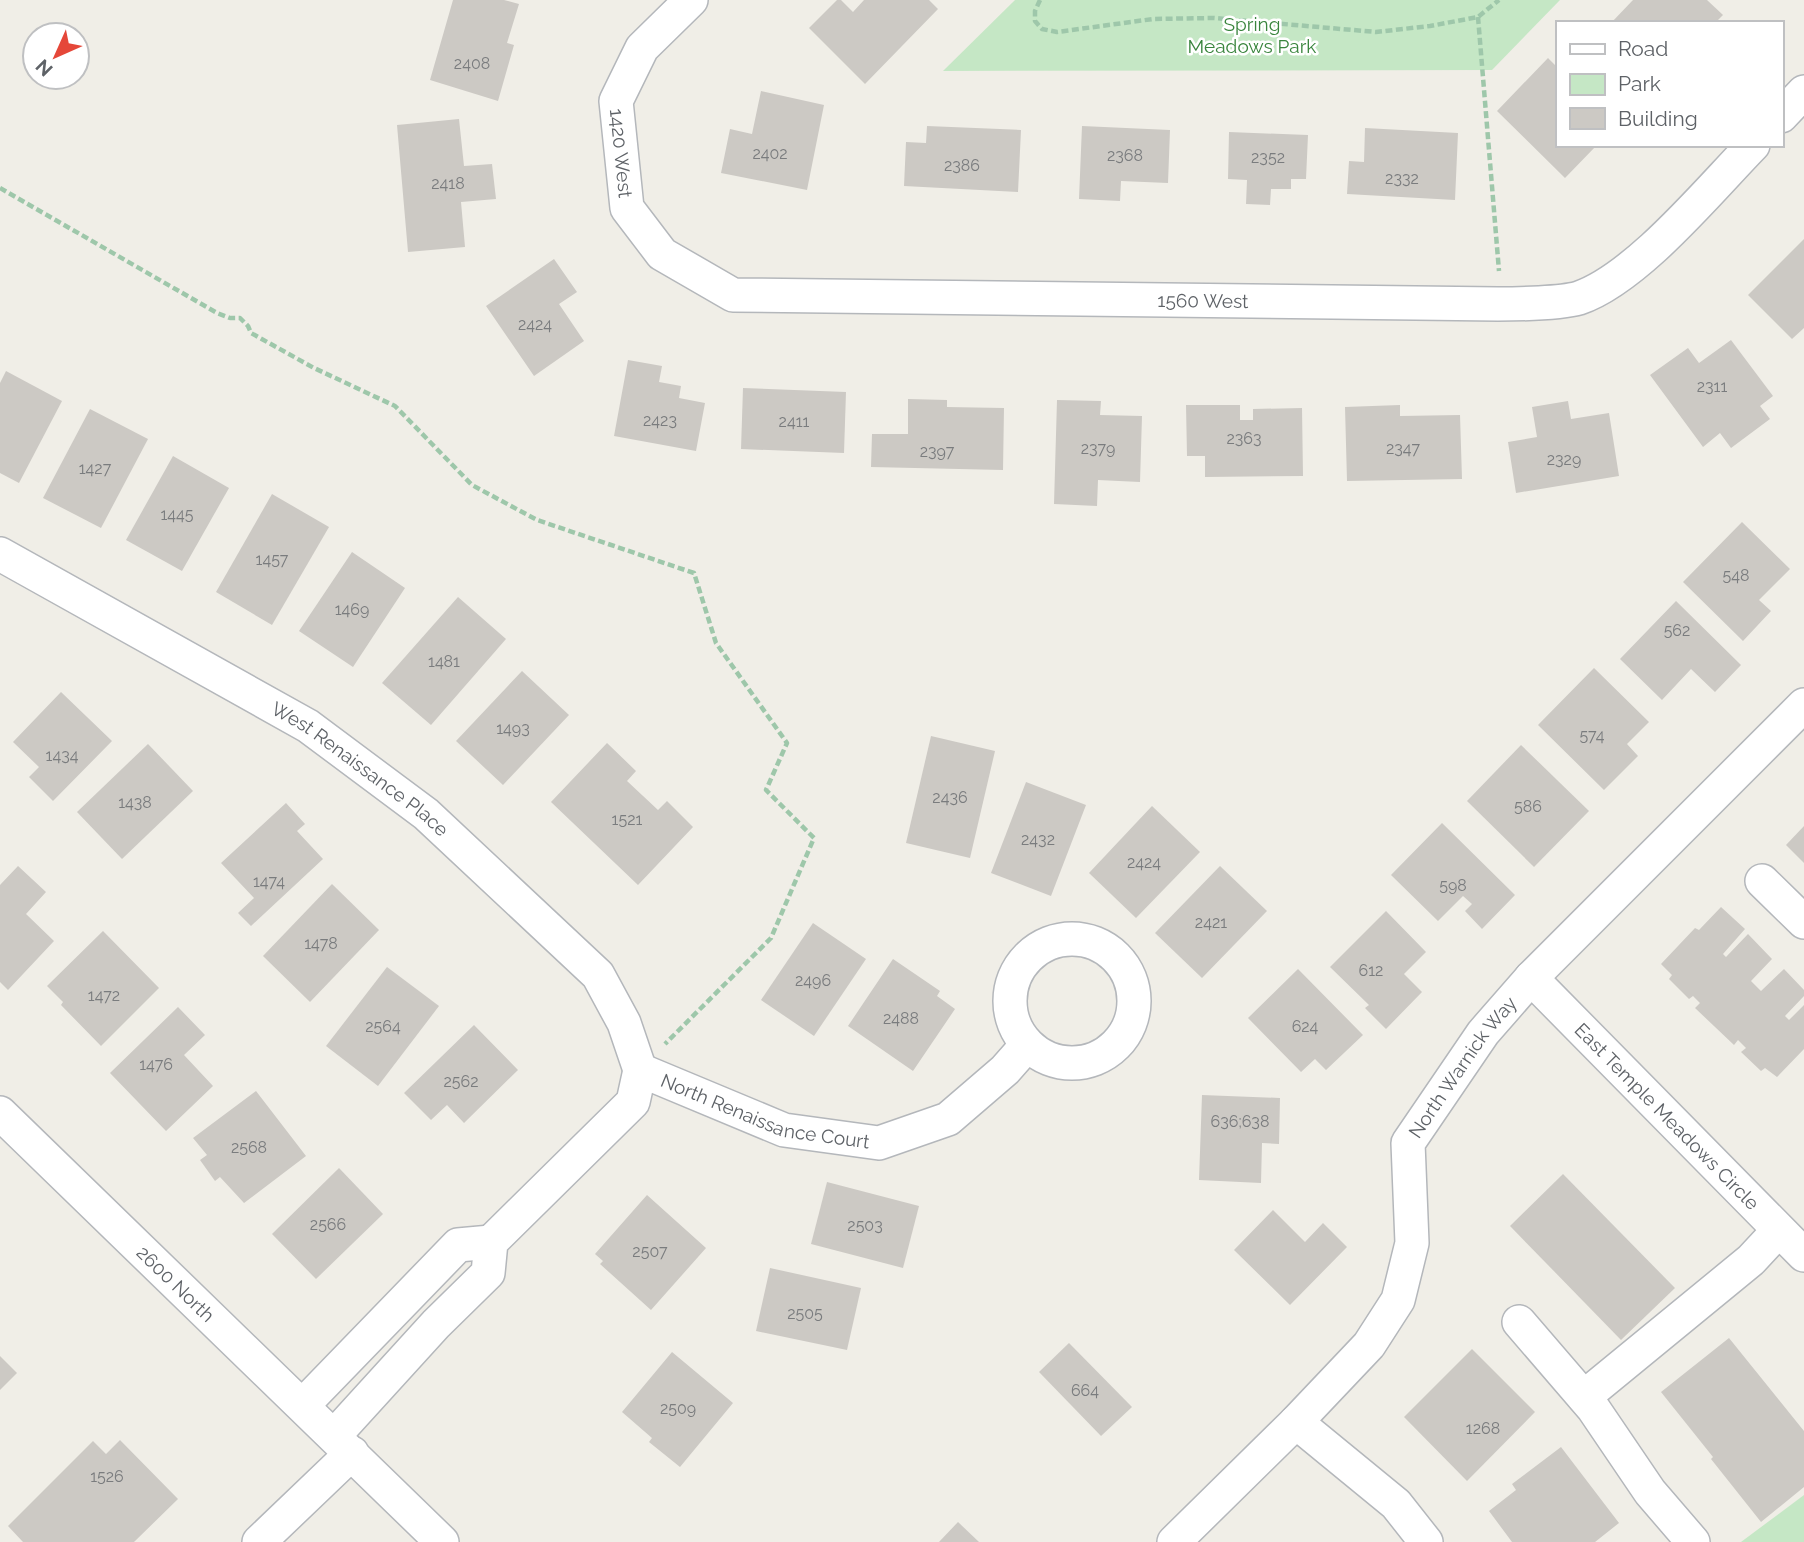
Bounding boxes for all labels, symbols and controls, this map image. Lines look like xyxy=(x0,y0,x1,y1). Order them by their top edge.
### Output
park label: Spring Meadows Park xyxy=(1188,13,1316,57)
north arrow xyxy=(21,21,91,91)
legend xyxy=(1556,21,1783,147)
text: Road xyxy=(1618,36,1668,61)
house number: 2408 xyxy=(454,54,490,73)
text: N xyxy=(31,55,57,81)
text: Park xyxy=(1618,71,1661,96)
text: Building xyxy=(1618,106,1698,131)
street label: 1420 West xyxy=(606,107,637,199)
house number: 2402 xyxy=(752,144,788,163)
house number: 2368 xyxy=(1107,146,1143,165)
house number: 2352 xyxy=(1251,148,1285,167)
house number: 2386 xyxy=(944,156,980,175)
house number: 2332 xyxy=(1385,169,1419,188)
house number: 2418 xyxy=(431,174,465,193)
street label: 1560 West xyxy=(1157,289,1249,312)
house number: 2424 xyxy=(518,315,552,334)
house number: 2311 xyxy=(1697,377,1727,396)
house number: 2423 xyxy=(643,411,677,430)
house number: 2411 xyxy=(779,412,810,431)
house number: 2363 xyxy=(1226,429,1262,448)
house number: 2379 xyxy=(1081,439,1115,458)
house number: 2347 xyxy=(1386,439,1420,458)
house number: 2397 xyxy=(920,442,955,461)
house number: 2329 xyxy=(1547,450,1581,469)
house number: 1427 xyxy=(79,459,112,478)
house number: 1445 xyxy=(160,505,194,524)
house number: 1457 xyxy=(256,550,289,569)
house number: 548 xyxy=(1723,566,1749,585)
house number: 1469 xyxy=(335,600,369,619)
house number: 562 xyxy=(1664,621,1690,640)
house number: 1481 xyxy=(428,652,460,671)
street label: West Renaissance Place xyxy=(268,697,453,841)
house number: 1493 xyxy=(496,719,530,738)
house number: 574 xyxy=(1579,726,1605,745)
house number: 1434 xyxy=(46,746,79,765)
house number: 2436 xyxy=(932,788,968,807)
house number: 1438 xyxy=(118,793,152,812)
house number: 586 xyxy=(1514,797,1542,816)
house number: 1521 xyxy=(612,810,643,829)
house number: 2432 xyxy=(1021,830,1055,849)
house number: 2424 xyxy=(1127,853,1161,872)
house number: 1474 xyxy=(253,872,285,891)
house number: 598 xyxy=(1439,876,1467,895)
house number: 2421 xyxy=(1195,913,1227,932)
house number: 1478 xyxy=(304,934,338,953)
house number: 612 xyxy=(1359,961,1383,980)
house number: 2496 xyxy=(795,971,831,990)
house number: 1472 xyxy=(88,986,120,1005)
street label: North Warnick Way xyxy=(1404,992,1521,1142)
house number: 2488 xyxy=(883,1009,919,1028)
house number: 2564 xyxy=(365,1017,401,1036)
house number: 624 xyxy=(1292,1017,1319,1036)
street label: East Temple Meadows Circle xyxy=(1570,1018,1764,1214)
house number: 1476 xyxy=(139,1055,173,1074)
street label: North Renaissance Court xyxy=(658,1069,872,1153)
house number: 2562 xyxy=(443,1072,479,1091)
house number: 636;638 xyxy=(1211,1112,1269,1131)
house number: 2568 xyxy=(231,1138,267,1157)
house number: 2566 xyxy=(310,1215,346,1234)
house number: 2503 xyxy=(847,1216,883,1235)
street label: 2600 North xyxy=(132,1241,219,1326)
house number: 2507 xyxy=(632,1242,668,1261)
house number: 2505 xyxy=(787,1304,823,1323)
house number: 664 xyxy=(1071,1381,1099,1400)
house number: 2509 xyxy=(660,1399,696,1418)
house number: 1268 xyxy=(1466,1419,1500,1438)
house number: 1526 xyxy=(90,1467,124,1486)

